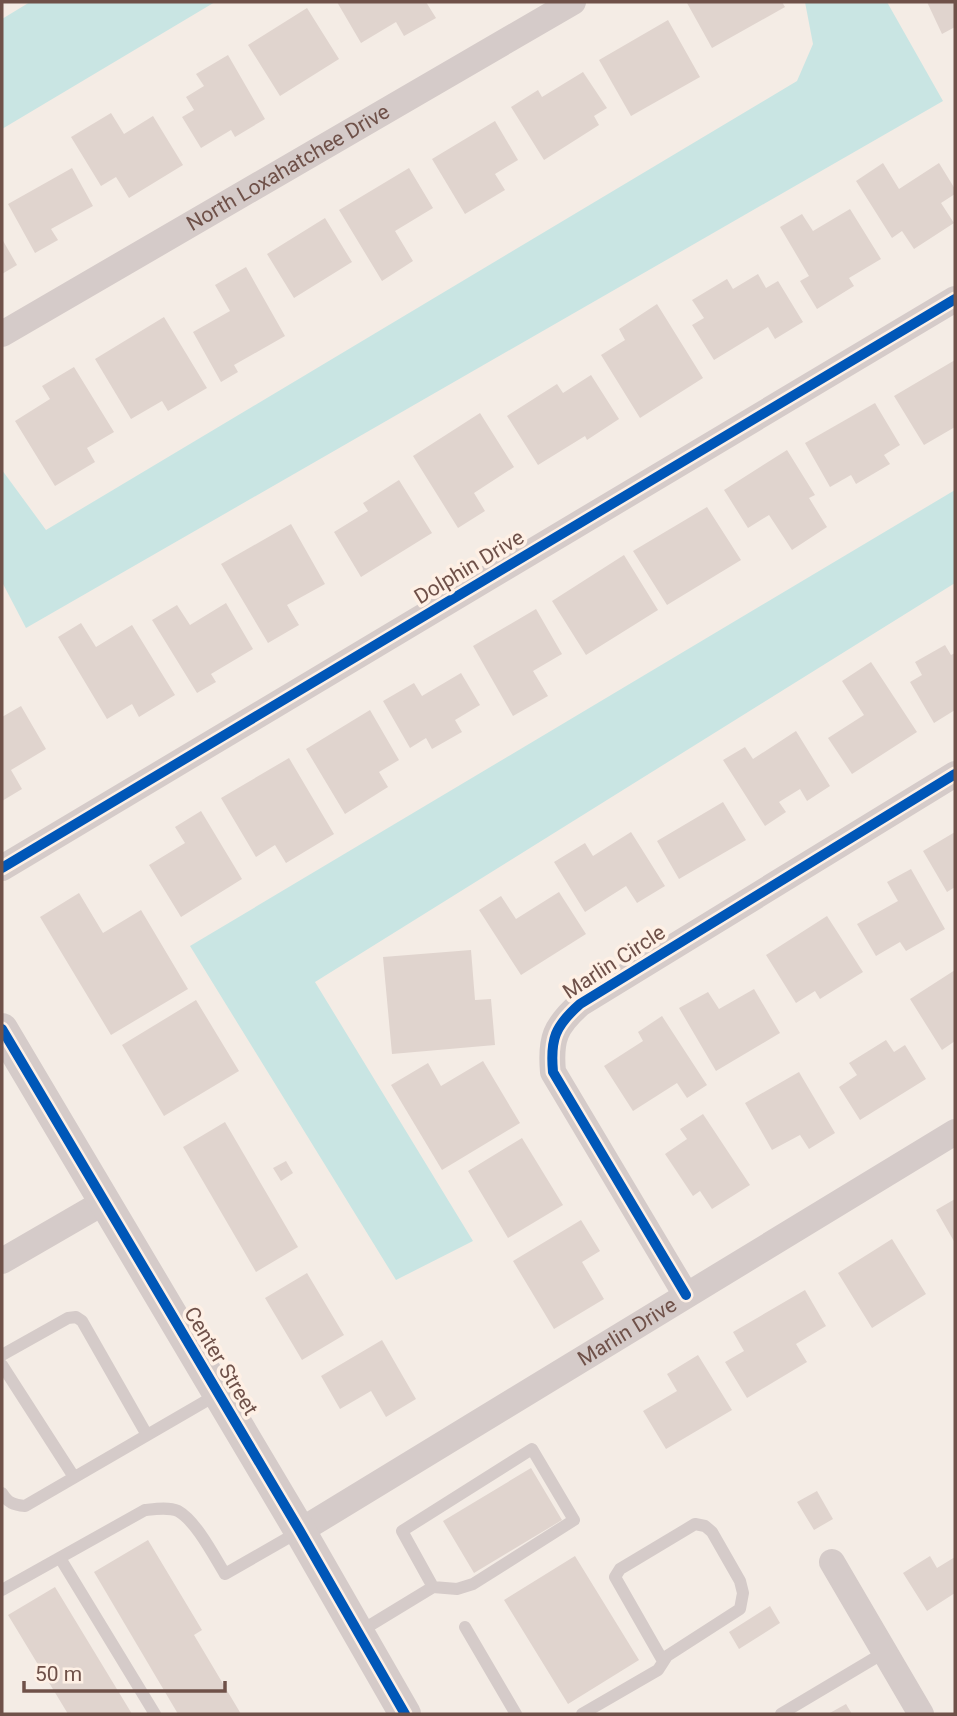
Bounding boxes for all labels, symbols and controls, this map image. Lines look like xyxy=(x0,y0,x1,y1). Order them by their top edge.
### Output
street label: North Loxahatchee Drive xyxy=(183,99,394,236)
street label: Dolphin Drive xyxy=(410,525,528,609)
street label: Marlin Circle xyxy=(558,920,670,1004)
street label: Marlin Drive xyxy=(573,1293,681,1371)
street label: Center Street xyxy=(179,1302,263,1420)
scale bar xyxy=(24,1650,226,1694)
text: 50 m xyxy=(35,1662,82,1686)

